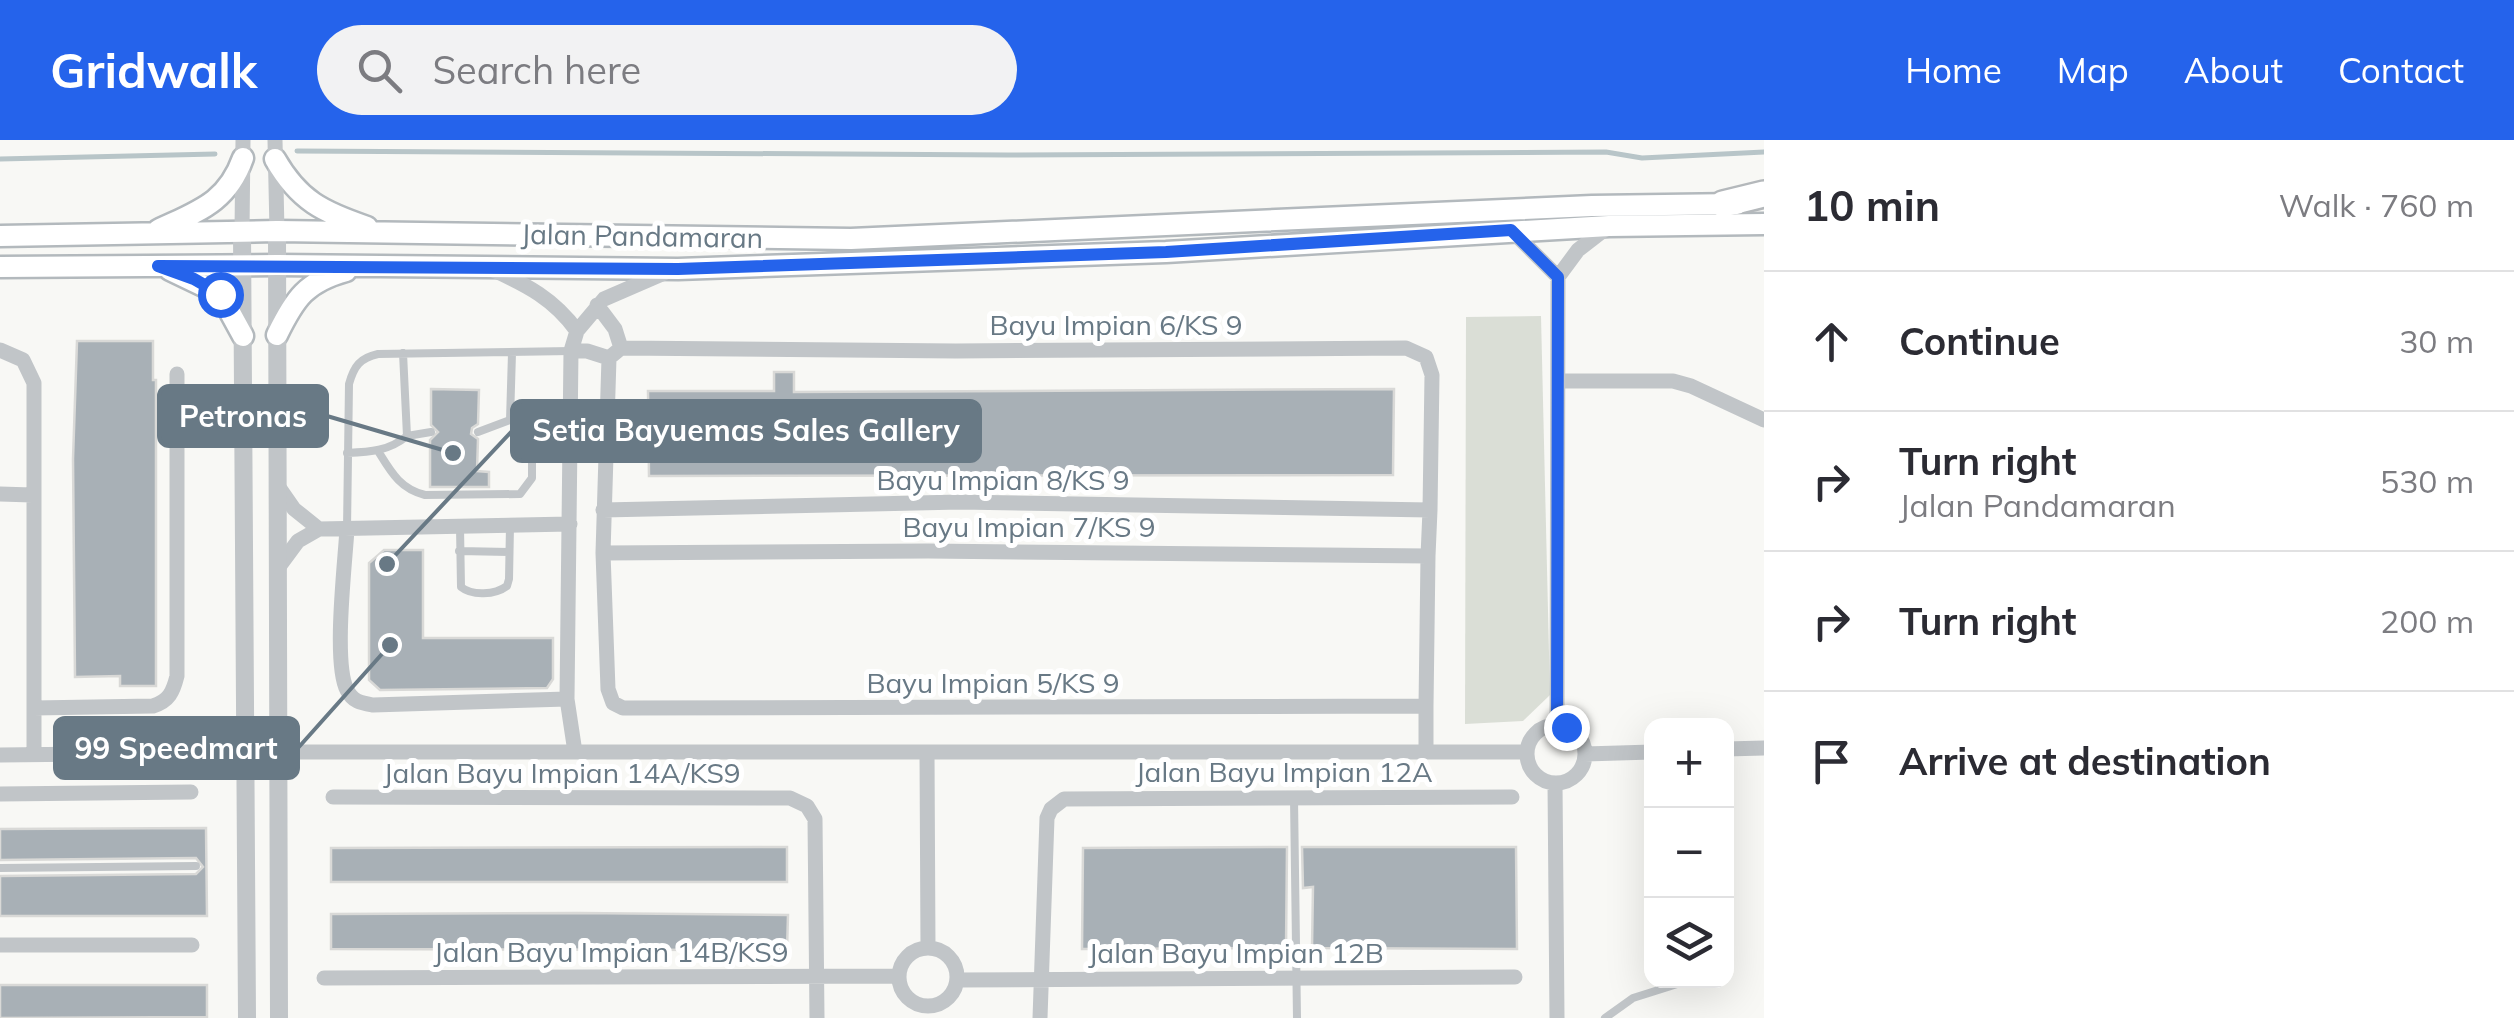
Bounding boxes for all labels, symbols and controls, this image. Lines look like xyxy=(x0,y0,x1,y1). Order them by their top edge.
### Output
search box xyxy=(317,25,1017,115)
text: Gridwalk xyxy=(50,40,257,100)
icon: search xyxy=(352,43,407,98)
text: Search here xyxy=(432,46,641,94)
text: Home xyxy=(1905,48,2002,92)
text: Map xyxy=(2057,48,2129,92)
text: About xyxy=(2184,48,2283,92)
text: Contact xyxy=(2338,48,2464,92)
text: 10 min xyxy=(1804,179,1940,232)
text: Walk · 760 m xyxy=(2279,185,2474,225)
street label: Jalan Pandamaran xyxy=(521,216,763,255)
route start xyxy=(198,272,244,318)
street label: Bayu Impian 6/KS 9 xyxy=(989,307,1243,342)
icon: ahead xyxy=(1804,314,1859,369)
text: Continue xyxy=(1899,317,2060,365)
text: 30 m xyxy=(2399,321,2474,361)
callout: Petronas xyxy=(159,386,327,446)
text: Petronas xyxy=(179,397,307,435)
callout: Setia Bayuemas Sales Gallery xyxy=(512,401,980,461)
text: Setia Bayuemas Sales Gallery xyxy=(532,411,961,449)
text: Turn right xyxy=(1899,437,2076,485)
icon: right xyxy=(1804,454,1859,509)
text: 530 m xyxy=(2380,461,2474,501)
street label: Bayu Impian 8/KS 9 xyxy=(876,462,1130,497)
text: Jalan Pandamaran xyxy=(1899,485,2176,525)
street label: Bayu Impian 7/KS 9 xyxy=(902,509,1156,544)
icon: right xyxy=(1804,594,1859,649)
text: Turn right xyxy=(1899,597,2076,645)
text: 200 m xyxy=(2380,601,2474,641)
street label: Bayu Impian 5/KS 9 xyxy=(866,665,1120,700)
route end xyxy=(1544,705,1590,751)
callout: 99 Speedmart xyxy=(55,718,298,778)
map controls xyxy=(1644,718,1734,988)
button: + xyxy=(1644,718,1734,808)
text: 99 Speedmart xyxy=(74,729,278,767)
icon: arrive xyxy=(1804,734,1859,789)
text: Arrive at destination xyxy=(1899,737,2271,785)
street label: Jalan Bayu Impian 12A xyxy=(1135,754,1433,789)
street label: Jalan Bayu Impian 14A/KS9 xyxy=(383,755,741,790)
button: − xyxy=(1644,808,1734,898)
button: layers xyxy=(1644,898,1734,988)
street label: Jalan Bayu Impian 14B/KS9 xyxy=(434,934,788,969)
street label: Jalan Bayu Impian 12B xyxy=(1088,935,1384,970)

